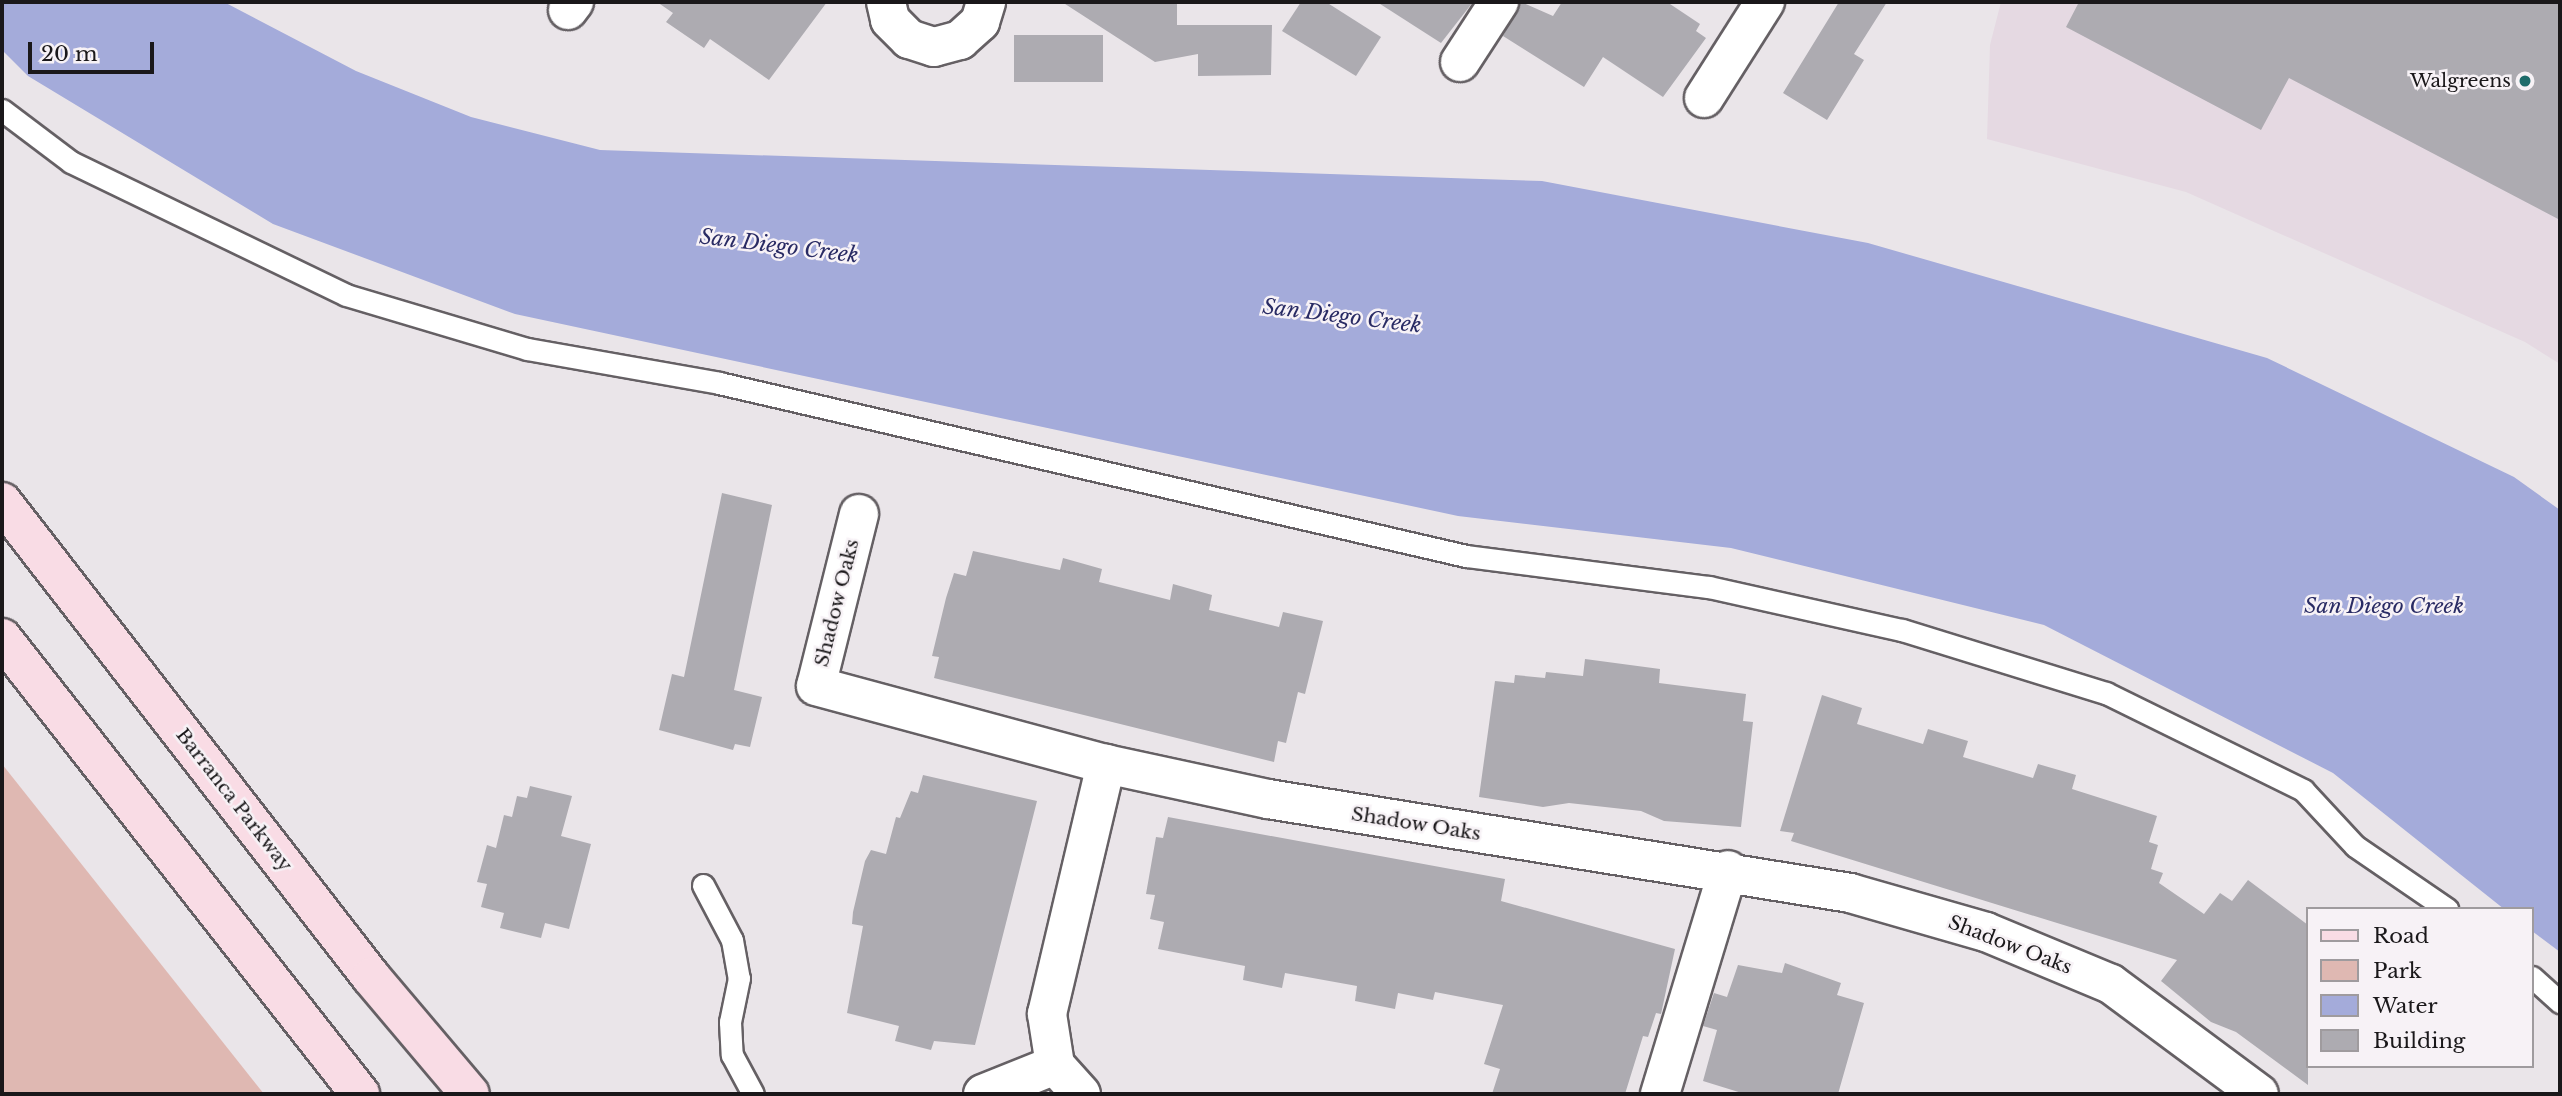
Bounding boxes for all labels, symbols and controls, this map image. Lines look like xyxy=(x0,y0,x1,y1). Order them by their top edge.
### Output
scale bar xyxy=(32,28,158,72)
text: 20 m xyxy=(41,41,98,67)
place label: Walgreens xyxy=(2410,70,2511,92)
marker: Walgreens xyxy=(2517,73,2533,89)
water label: San Diego Creek xyxy=(698,224,860,268)
water label: San Diego Creek xyxy=(1261,294,1423,338)
street label: Shadow Oaks xyxy=(810,537,864,669)
water label: San Diego Creek xyxy=(2304,593,2464,619)
street label: Barranca Parkway xyxy=(171,724,297,876)
street label: Shadow Oaks xyxy=(1349,802,1483,846)
legend xyxy=(2306,907,2534,1068)
street label: Shadow Oaks xyxy=(1945,911,2075,979)
text: Road xyxy=(2373,923,2429,949)
text: Park xyxy=(2373,958,2422,984)
text: Water xyxy=(2373,993,2437,1019)
text: Building xyxy=(2373,1028,2465,1054)

